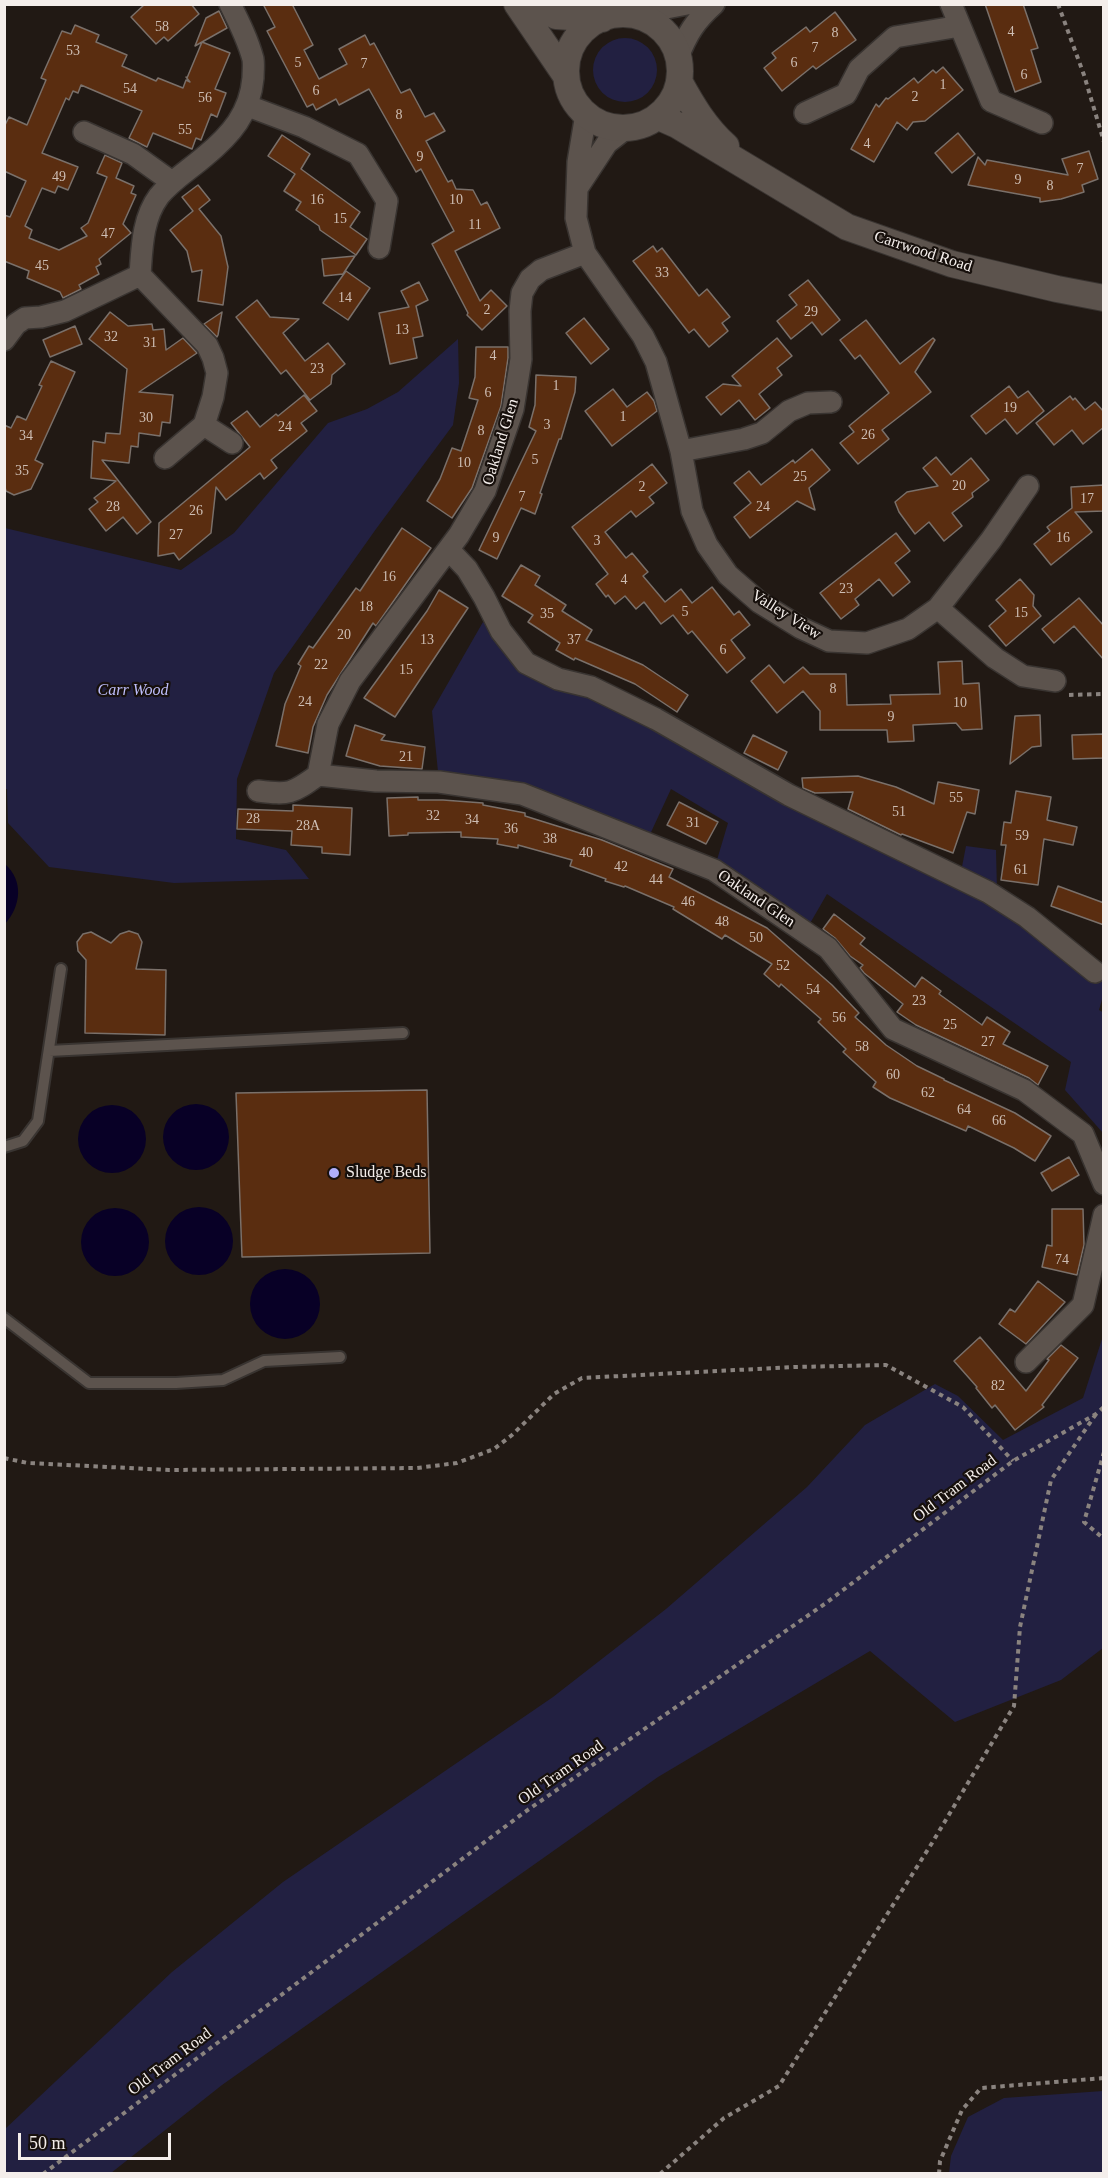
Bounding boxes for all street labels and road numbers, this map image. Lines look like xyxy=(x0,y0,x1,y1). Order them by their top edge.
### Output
street label: Carrwood Road xyxy=(872,227,974,277)
street label: Oakland Glen xyxy=(479,396,523,488)
street label: Valley View xyxy=(748,586,824,644)
street label: Oakland Glen xyxy=(714,866,798,932)
street label: Old Tram Road xyxy=(909,1451,1001,1527)
street label: Old Tram Road xyxy=(515,1736,607,1810)
street label: Old Tram Road xyxy=(124,2024,216,2100)

